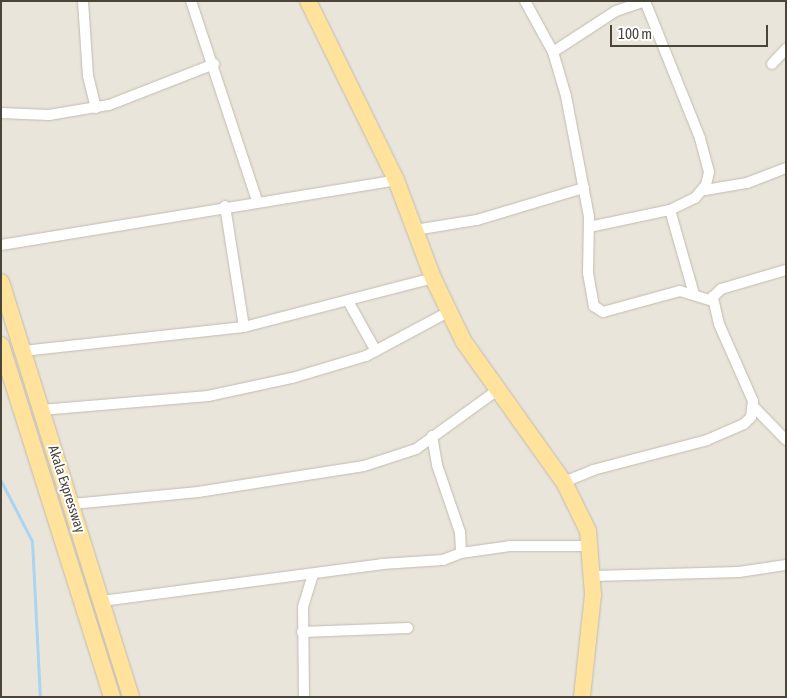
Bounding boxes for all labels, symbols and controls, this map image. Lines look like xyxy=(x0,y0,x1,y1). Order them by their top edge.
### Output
scale bar xyxy=(612,15,770,47)
text: 100 m xyxy=(618,25,652,42)
street label: Akala Expressway xyxy=(45,443,89,535)

